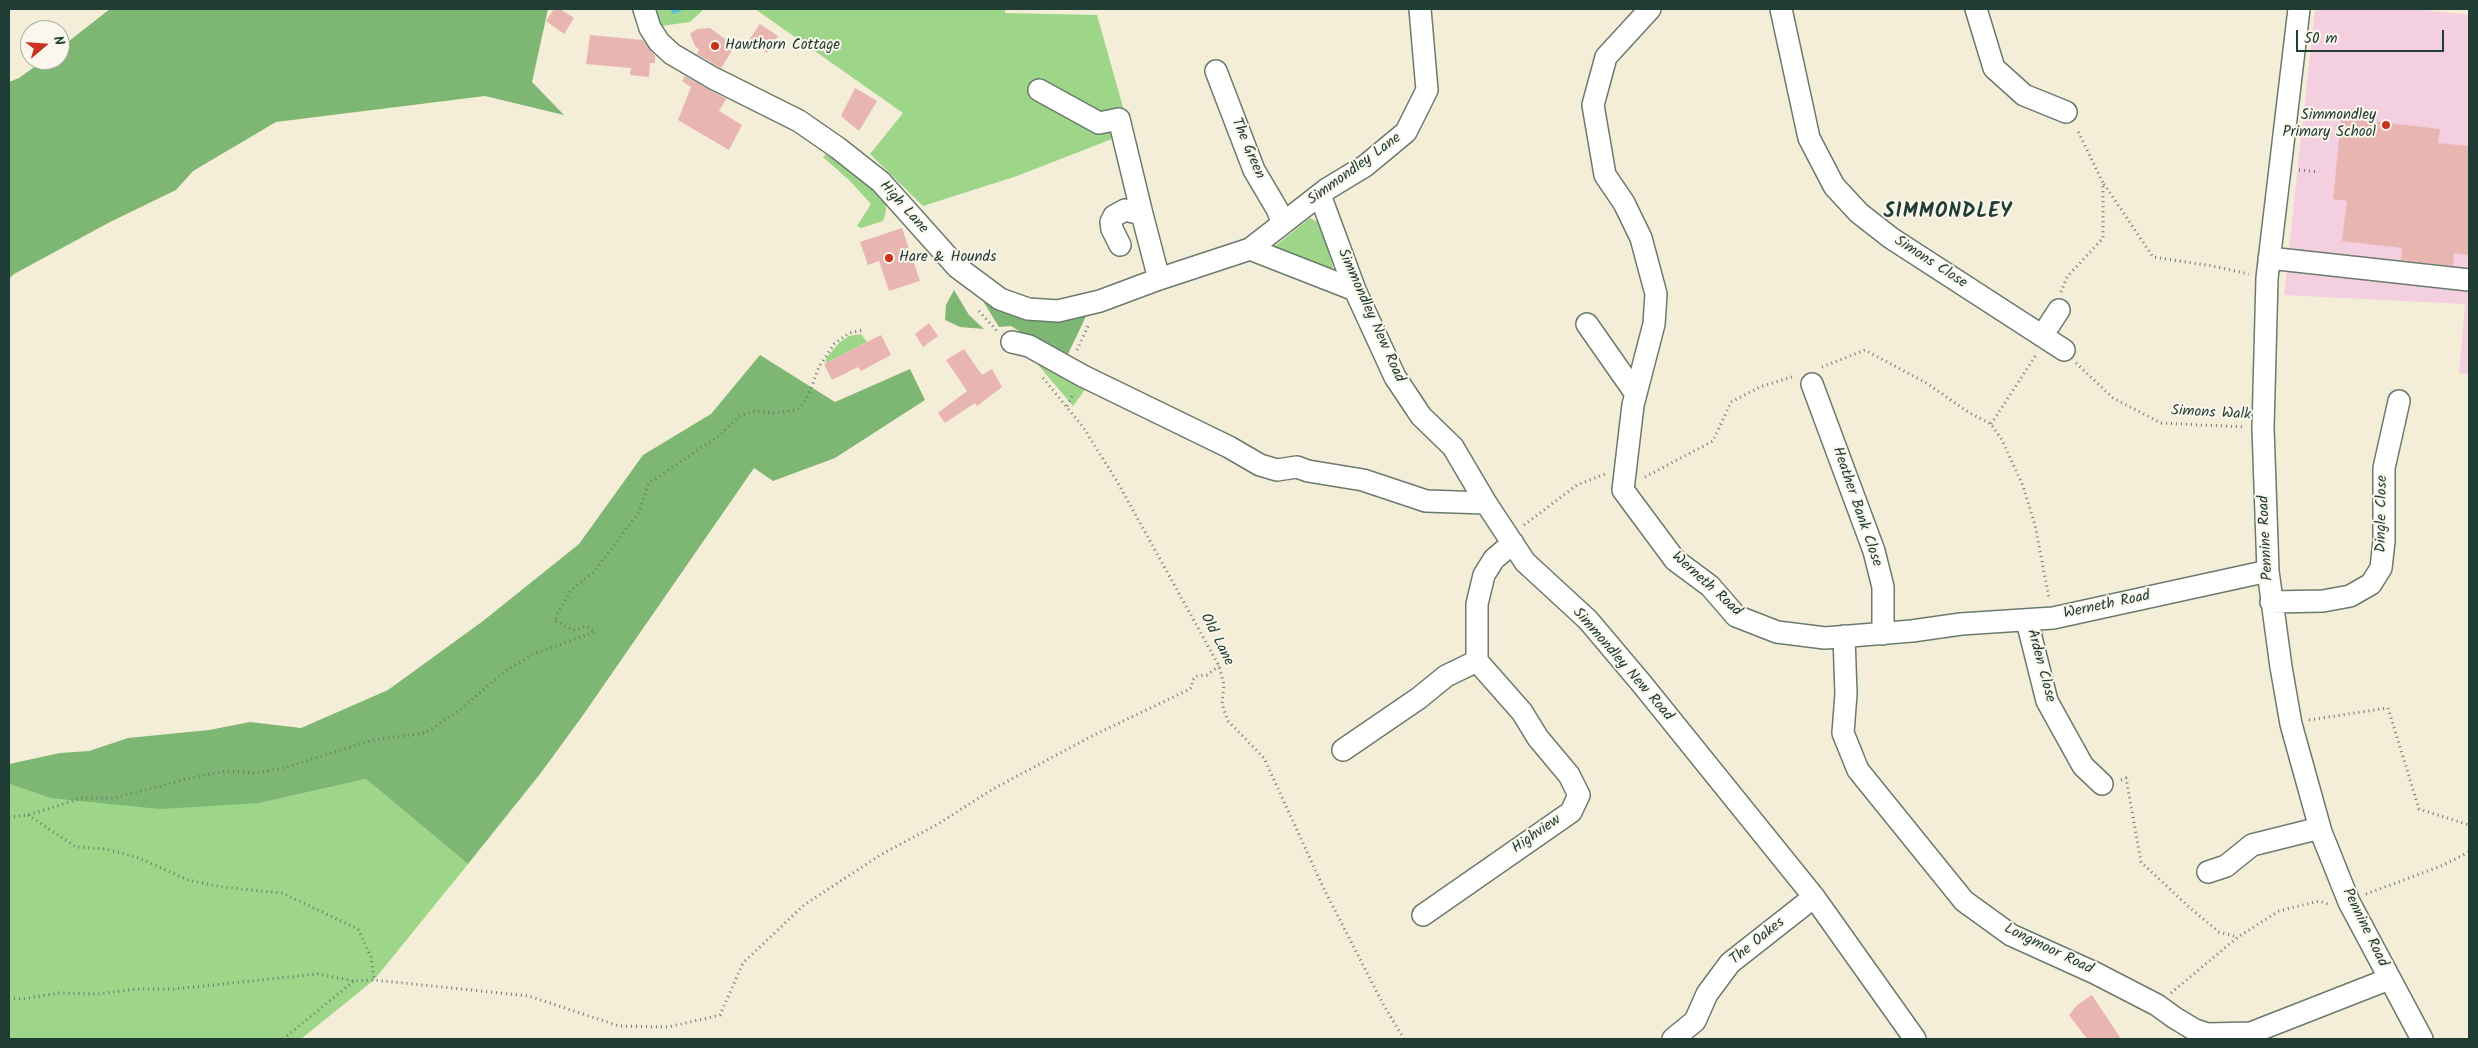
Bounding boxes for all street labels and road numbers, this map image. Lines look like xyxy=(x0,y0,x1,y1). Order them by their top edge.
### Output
street label: The Green xyxy=(1226,116,1268,182)
street label: Simmondley Lane xyxy=(1305,130,1405,210)
street label: High Lane xyxy=(875,178,931,238)
street label: Simons Close xyxy=(1890,233,1970,293)
street label: Simmondley New Road xyxy=(1332,246,1408,386)
street label: Simons Walk xyxy=(2171,403,2251,425)
street label: Heather Bank Close xyxy=(1827,445,1885,569)
street label: Dingle Close xyxy=(2373,475,2393,553)
street label: Pennine Road xyxy=(2256,495,2278,581)
street label: Werneth Road xyxy=(1667,549,1745,621)
street label: Werneth Road xyxy=(2062,588,2152,624)
street label: Simmondley New Road xyxy=(1568,605,1676,725)
street label: Old Lane xyxy=(1195,611,1237,669)
street label: Arden Close xyxy=(2022,627,2058,705)
street label: Highview xyxy=(1509,812,1565,858)
street label: Pennine Road xyxy=(2337,886,2391,970)
street label: The Oakes xyxy=(1727,914,1789,970)
street label: Longmoor Road xyxy=(2001,921,2095,979)

